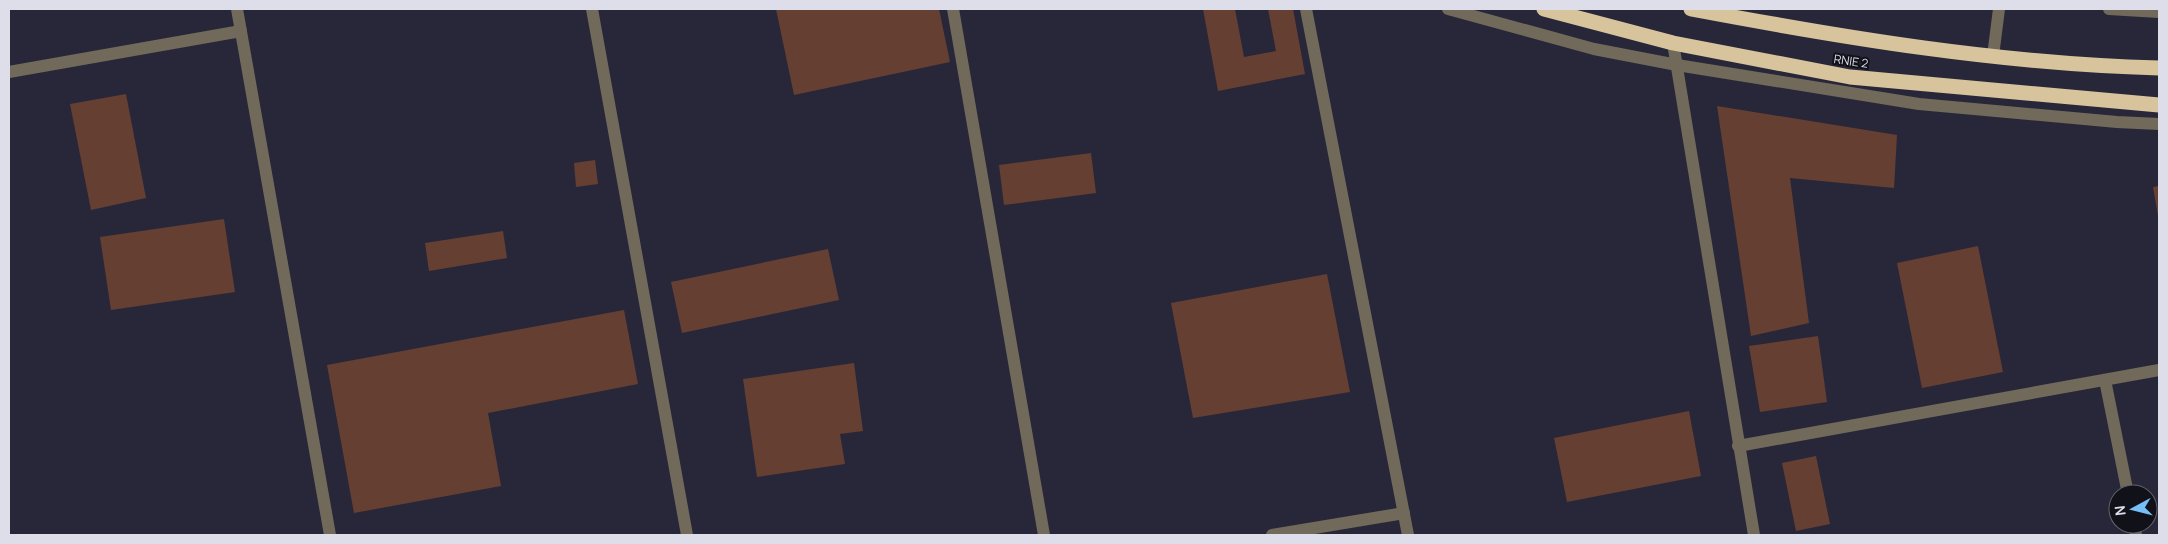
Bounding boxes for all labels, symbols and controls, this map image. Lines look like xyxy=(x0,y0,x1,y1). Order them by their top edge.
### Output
street label: RNIE 2 xyxy=(1833,50,1869,72)
north arrow xyxy=(2108,484,2158,534)
text: N xyxy=(2110,504,2130,517)

